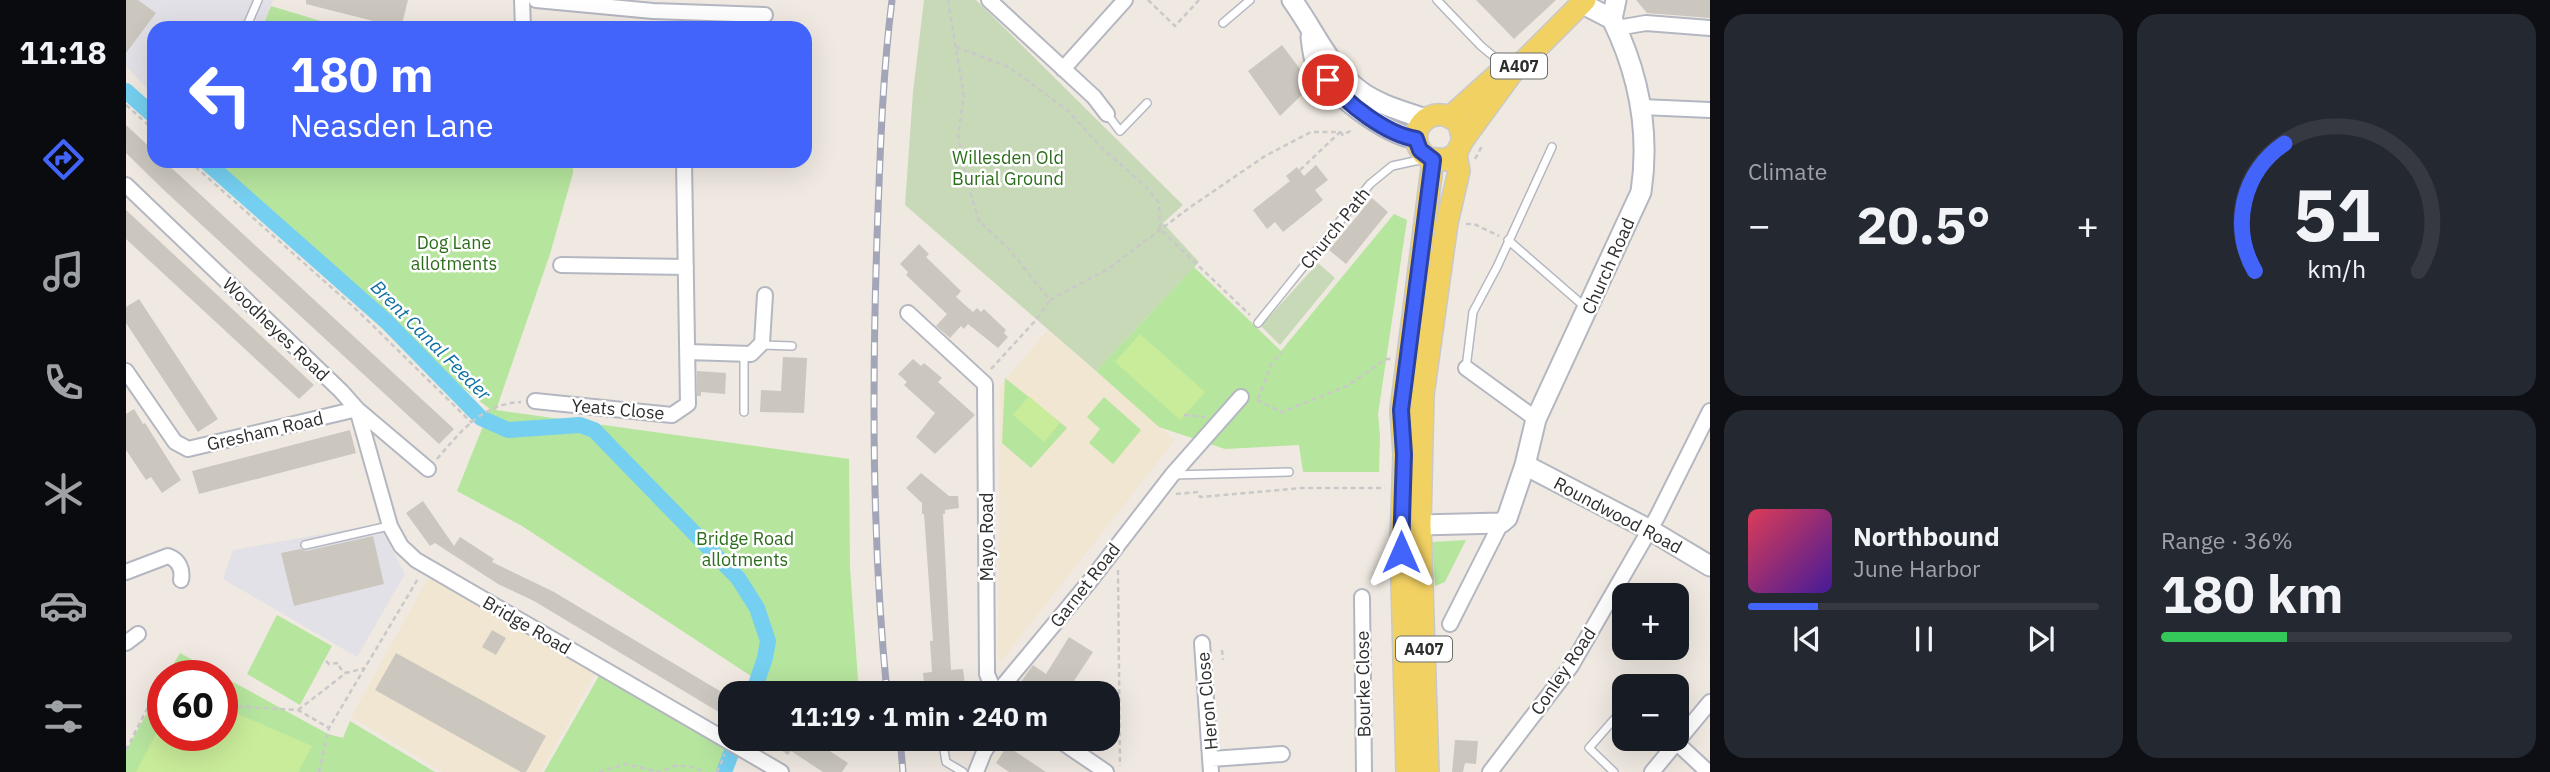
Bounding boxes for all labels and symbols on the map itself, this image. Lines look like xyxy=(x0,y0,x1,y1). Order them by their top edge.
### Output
pin xyxy=(1298,50,1358,110)
road number: A407 xyxy=(1491,54,1547,78)
park label: Willesden Old Burial Ground xyxy=(952,146,1064,190)
street label: Church Path xyxy=(1295,182,1375,274)
street label: Church Road xyxy=(1577,214,1639,318)
park label: Dog Lane allotments xyxy=(411,231,497,275)
street label: Woodheyes Road xyxy=(218,272,334,386)
water label: Brent Canal Feeder xyxy=(366,275,497,406)
street label: Yeats Close xyxy=(570,393,666,425)
street label: Gresham Road xyxy=(205,406,325,456)
street label: Roundwood Road xyxy=(1550,471,1686,559)
street label: Mayo Road xyxy=(975,493,998,581)
position arrow xyxy=(1364,515,1438,589)
park label: Bridge Road allotments xyxy=(696,527,794,571)
street label: Garnet Road xyxy=(1045,538,1125,632)
street label: Bridge Road xyxy=(479,590,575,660)
street label: Conley Road xyxy=(1525,623,1601,719)
street label: Bourke Close xyxy=(1351,630,1375,738)
road number: A407 xyxy=(1396,636,1452,662)
street label: Heron Close xyxy=(1191,651,1223,751)
speed limit sign: 60 xyxy=(147,660,238,751)

